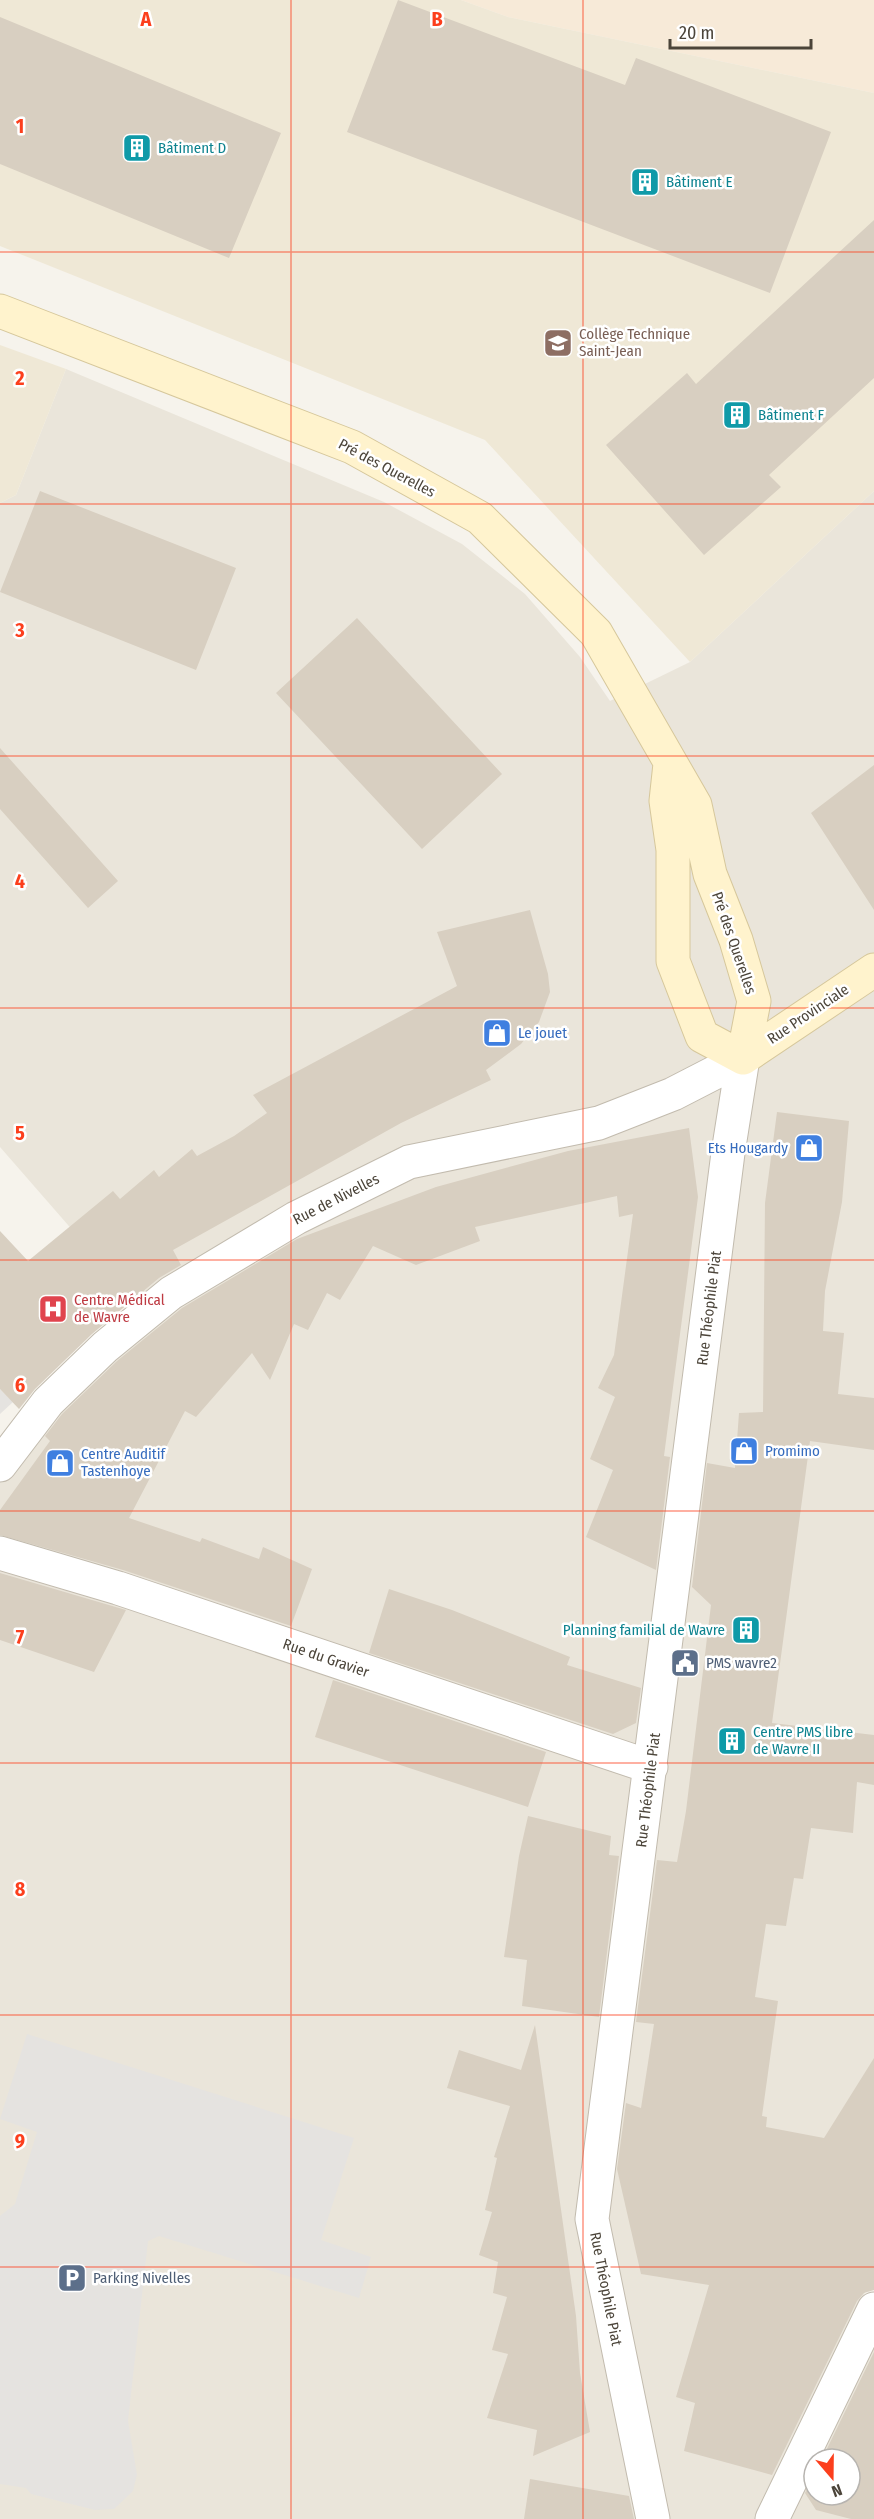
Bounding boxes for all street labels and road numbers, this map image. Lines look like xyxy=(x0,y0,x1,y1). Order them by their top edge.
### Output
street label: Pré des Querelles xyxy=(335,435,439,501)
street label: Pré des Querelles xyxy=(708,889,760,997)
street label: Rue Provinciale xyxy=(764,980,852,1048)
street label: Rue de Nivelles xyxy=(290,1170,382,1228)
street label: Rue Théophile Piat xyxy=(693,1250,725,1366)
street label: Rue du Gravier xyxy=(281,1635,372,1681)
street label: Rue Théophile Piat xyxy=(632,1732,664,1848)
street label: Rue Théophile Piat xyxy=(586,2231,626,2347)

